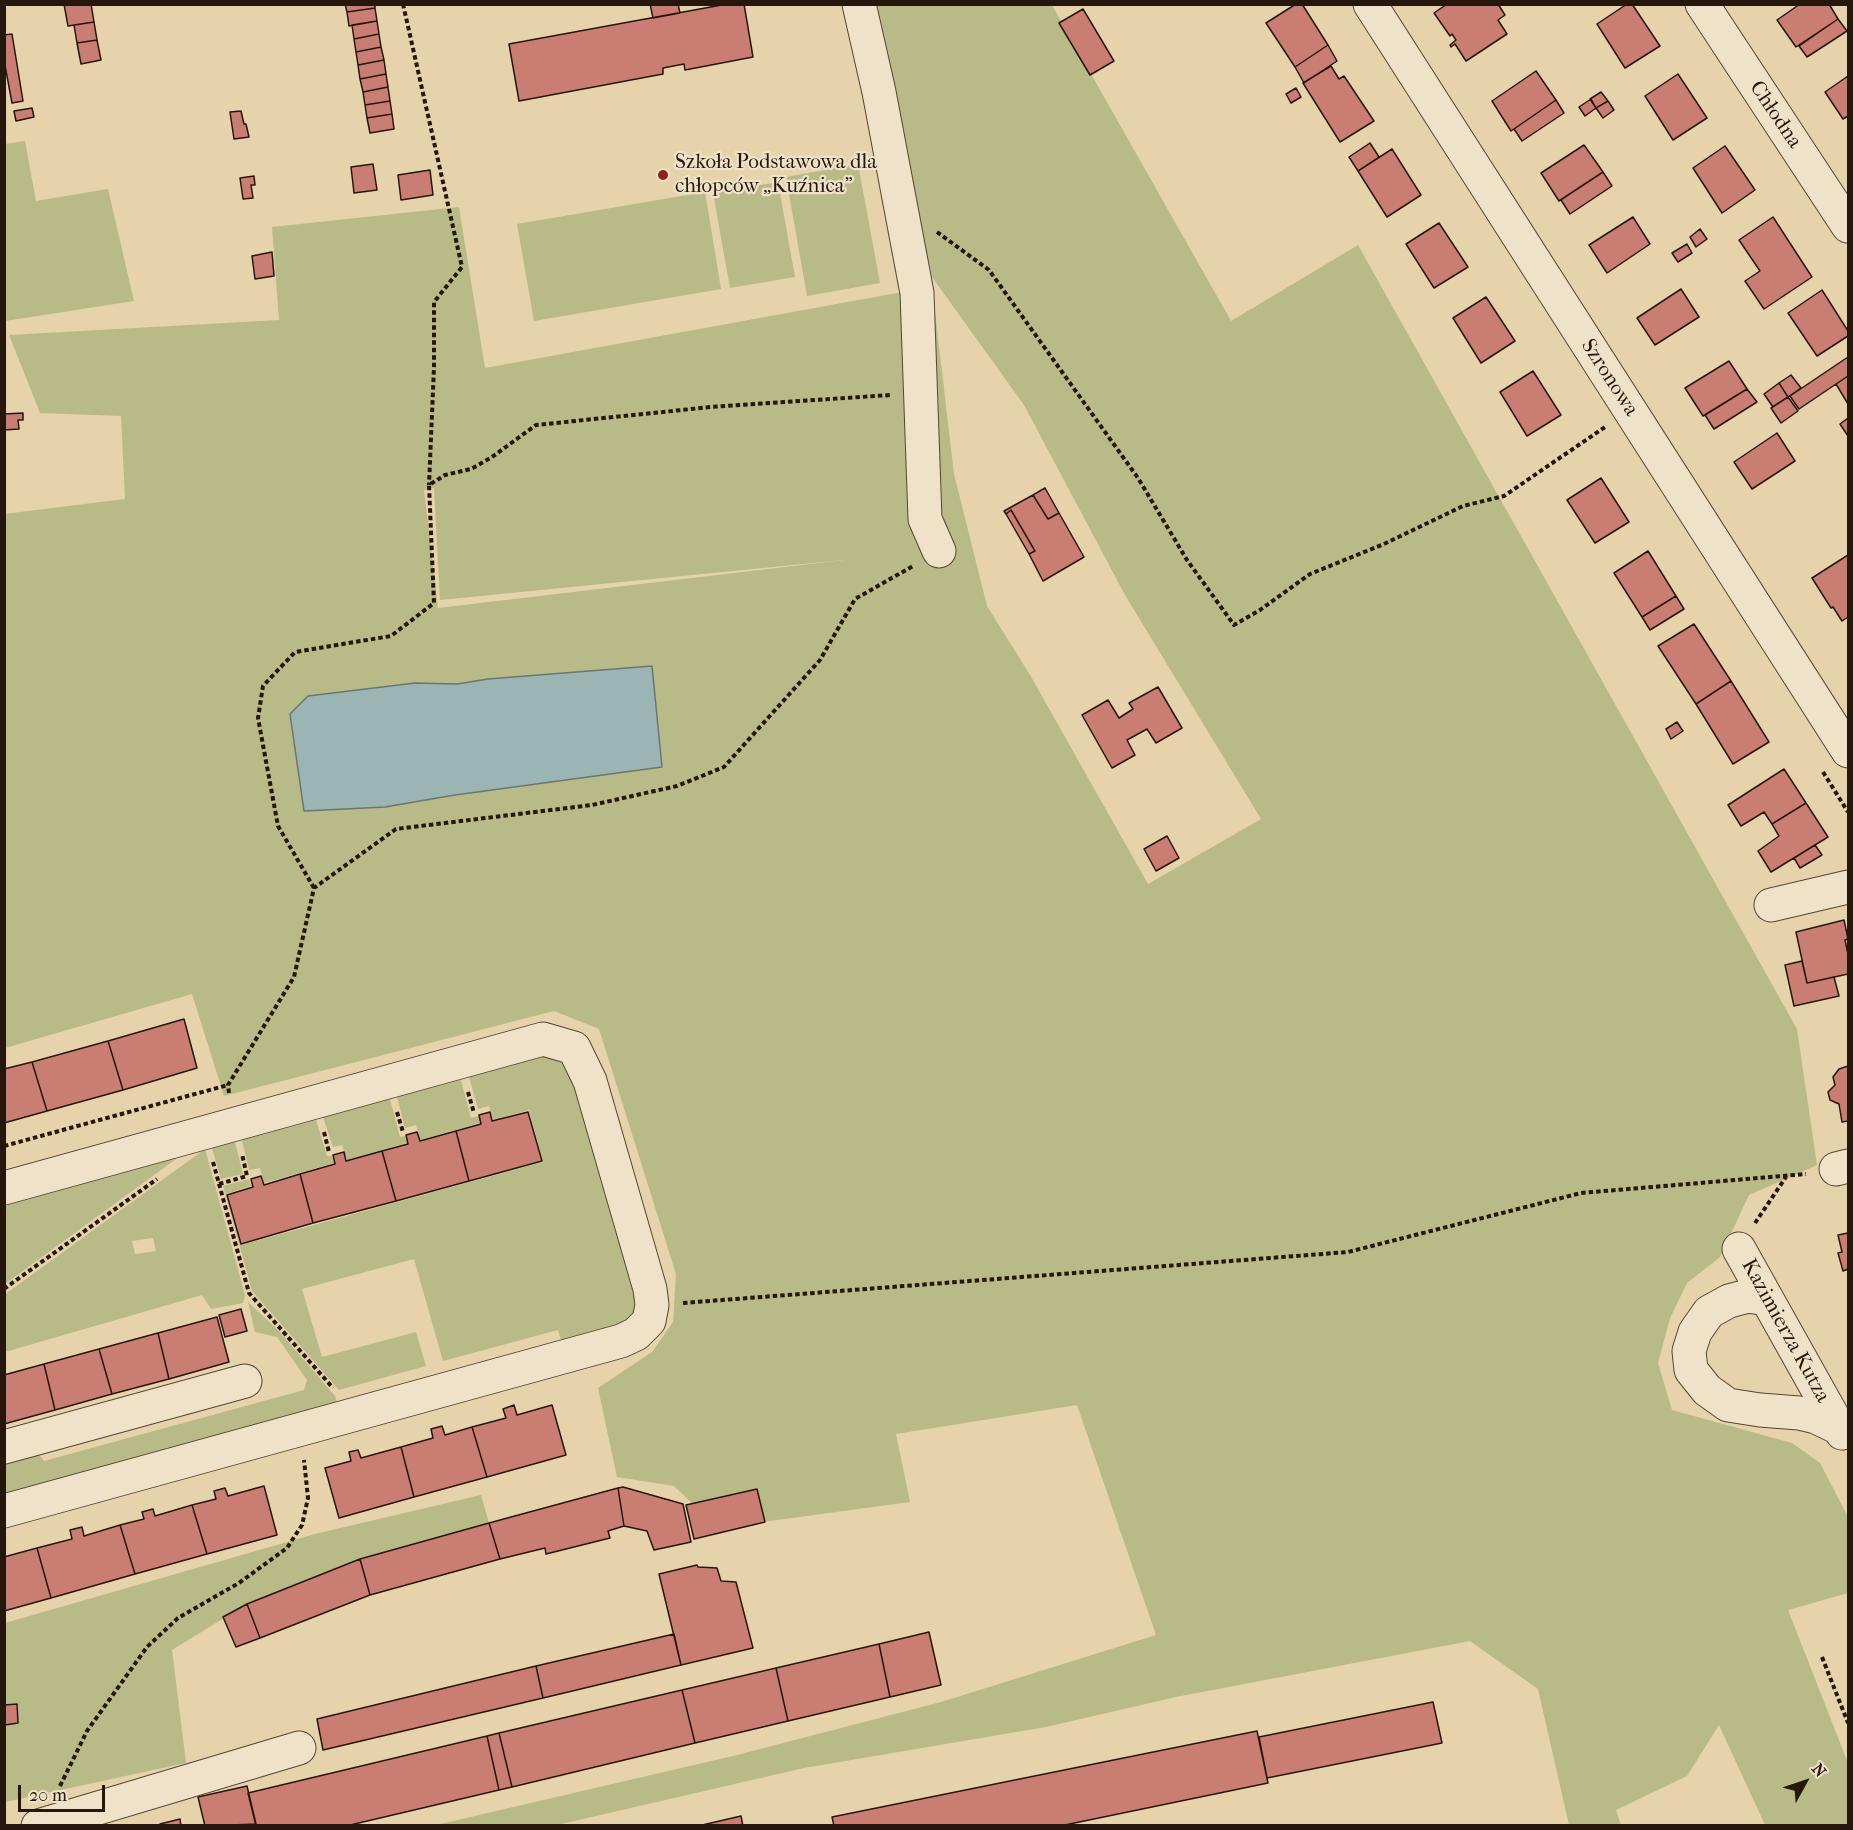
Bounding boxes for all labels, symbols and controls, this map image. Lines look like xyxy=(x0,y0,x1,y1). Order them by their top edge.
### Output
street label: Chłodna xyxy=(1743,77,1807,153)
place label: Szkoła Podstawowa dla chłopców „Kuźnica” xyxy=(675,150,877,200)
marker: Szkoła Podstawowa dla chłopców „Kuźnica” xyxy=(656,168,670,182)
street label: Szronowa xyxy=(1575,335,1643,421)
street label: Kazimierza Kutza xyxy=(1735,1255,1835,1407)
north arrow xyxy=(1775,1752,1835,1812)
text: N xyxy=(1808,1759,1830,1781)
scale bar xyxy=(21,1773,108,1811)
text: 20 m xyxy=(29,1785,67,1806)

